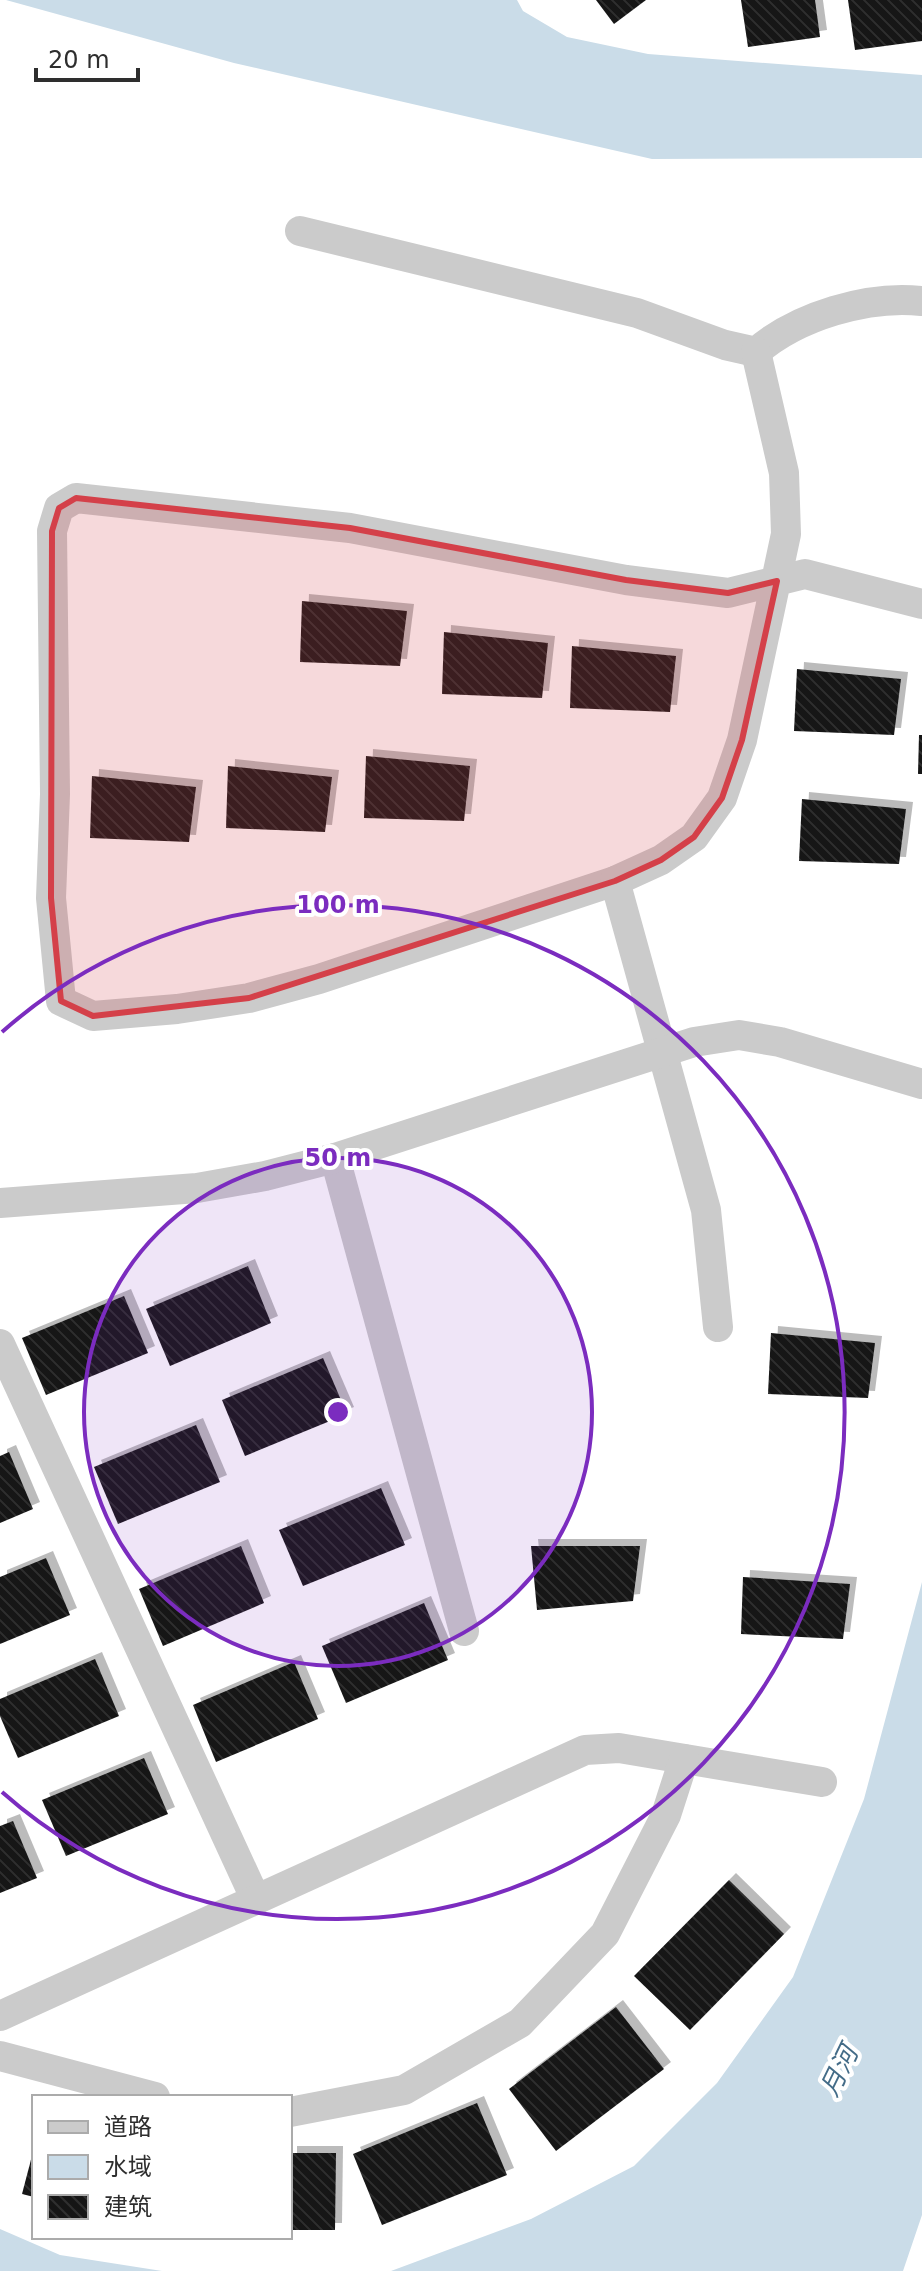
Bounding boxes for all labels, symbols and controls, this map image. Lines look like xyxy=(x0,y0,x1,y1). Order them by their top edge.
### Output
scale bar xyxy=(36,32,138,82)
text: 20 m xyxy=(48,46,110,74)
text: 100 m xyxy=(296,891,380,919)
text: 50 m xyxy=(305,1144,371,1172)
centre of rings xyxy=(324,1398,352,1426)
water label: 月河 xyxy=(814,2037,866,2101)
legend xyxy=(32,2095,292,2239)
text: 道路 xyxy=(104,2113,152,2141)
text: 水域 xyxy=(104,2153,152,2181)
text: 建筑 xyxy=(104,2193,152,2221)

